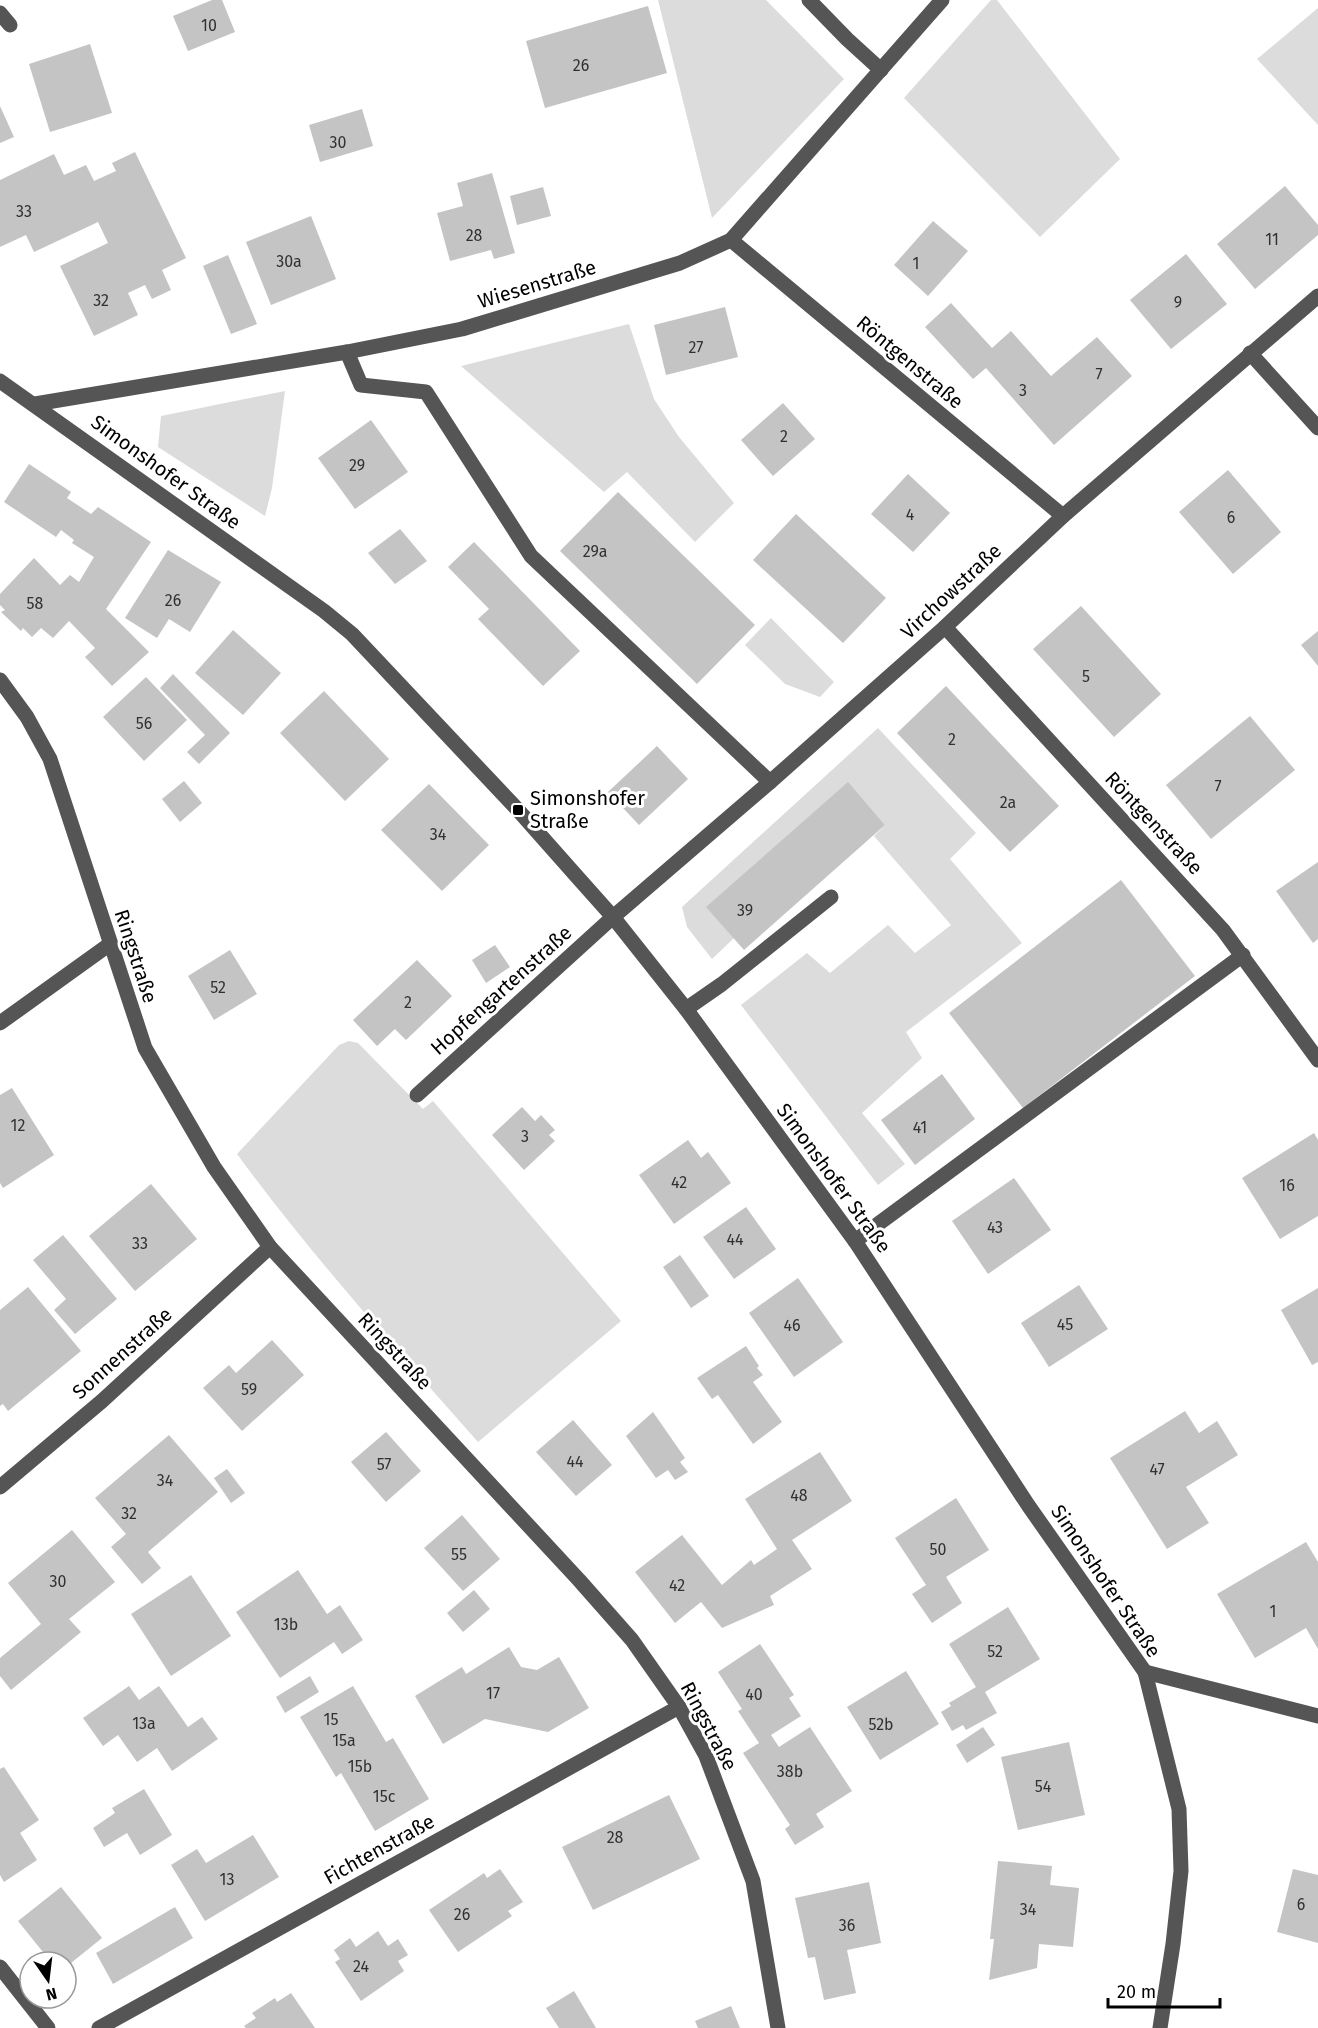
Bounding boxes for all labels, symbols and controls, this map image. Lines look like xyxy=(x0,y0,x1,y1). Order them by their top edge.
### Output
house number: 10 xyxy=(201,16,217,35)
house number: 26 xyxy=(573,56,589,75)
house number: 30 xyxy=(330,133,347,152)
house number: 33 xyxy=(16,202,32,221)
house number: 28 xyxy=(466,226,483,245)
house number: 11 xyxy=(1265,230,1279,249)
house number: 30a xyxy=(276,252,302,271)
house number: 1 xyxy=(913,254,919,273)
street label: Wiesenstraße xyxy=(475,255,599,313)
house number: 32 xyxy=(93,291,109,310)
house number: 9 xyxy=(1174,293,1182,312)
street label: Röntgenstraße xyxy=(852,310,968,414)
house number: 27 xyxy=(689,338,703,357)
house number: 7 xyxy=(1095,365,1103,384)
house number: 3 xyxy=(1019,381,1027,400)
street label: Simonshofer Straße xyxy=(87,410,245,534)
house number: 2 xyxy=(780,427,788,446)
house number: 29 xyxy=(349,456,365,475)
house number: 4 xyxy=(906,505,915,524)
house number: 6 xyxy=(1227,508,1235,527)
street label: Virchowstraße xyxy=(896,538,1006,644)
house number: 29a xyxy=(583,542,607,561)
house number: 26 xyxy=(165,591,181,610)
house number: 58 xyxy=(27,594,44,613)
house number: 5 xyxy=(1082,667,1090,686)
house number: 56 xyxy=(136,714,152,733)
house number: 2 xyxy=(948,730,956,749)
street label: Röntgenstraße xyxy=(1100,767,1208,879)
house number: 7 xyxy=(1214,777,1222,796)
place label: Simonshofer Straße xyxy=(530,786,645,833)
house number: 2a xyxy=(1000,793,1016,812)
marker: Simonshofer Straße xyxy=(511,803,525,817)
house number: 34 xyxy=(430,825,447,844)
house number: 39 xyxy=(737,901,753,920)
street label: Ringstraße xyxy=(110,906,162,1006)
street label: Hopfengartenstraße xyxy=(425,920,577,1060)
house number: 52 xyxy=(210,978,226,997)
house number: 2 xyxy=(404,993,412,1012)
street label: Simonshofer Straße xyxy=(772,1099,896,1257)
house number: 12 xyxy=(11,1116,25,1135)
house number: 41 xyxy=(913,1118,927,1137)
house number: 3 xyxy=(521,1127,529,1146)
house number: 42 xyxy=(671,1173,687,1192)
house number: 16 xyxy=(1279,1176,1295,1195)
house number: 43 xyxy=(987,1218,1003,1237)
house number: 44 xyxy=(726,1230,744,1249)
house number: 33 xyxy=(132,1234,148,1253)
street label: Sonnenstraße xyxy=(67,1302,177,1404)
street label: Ringstraße xyxy=(353,1307,437,1395)
house number: 45 xyxy=(1057,1315,1073,1334)
house number: 46 xyxy=(783,1316,801,1335)
house number: 59 xyxy=(241,1380,257,1399)
house number: 44 xyxy=(566,1452,584,1471)
house number: 57 xyxy=(377,1455,391,1474)
house number: 47 xyxy=(1149,1460,1165,1479)
house number: 34 xyxy=(157,1471,174,1490)
house number: 48 xyxy=(790,1486,808,1505)
street label: Simonshofer Straße xyxy=(1046,1500,1166,1662)
house number: 32 xyxy=(121,1504,137,1523)
house number: 50 xyxy=(930,1540,947,1559)
house number: 55 xyxy=(451,1545,467,1564)
house number: 30 xyxy=(50,1572,67,1591)
house number: 42 xyxy=(669,1576,685,1595)
house number: 1 xyxy=(1270,1602,1276,1621)
house number: 13b xyxy=(274,1615,298,1634)
house number: 52 xyxy=(987,1642,1003,1661)
street label: Ringstraße xyxy=(676,1678,742,1774)
house number: 17 xyxy=(486,1684,500,1703)
house number: 40 xyxy=(745,1685,763,1704)
house number: 15 xyxy=(324,1710,338,1729)
house number: 13a xyxy=(132,1714,156,1733)
house number: 52b xyxy=(868,1715,894,1734)
house number: 15a xyxy=(332,1731,356,1750)
house number: 15b xyxy=(348,1757,372,1776)
house number: 38b xyxy=(777,1762,803,1781)
house number: 54 xyxy=(1035,1777,1052,1796)
house number: 15c xyxy=(373,1787,396,1806)
street label: Fichtenstraße xyxy=(319,1809,439,1889)
house number: 28 xyxy=(607,1828,624,1847)
house number: 13 xyxy=(220,1870,234,1889)
house number: 6 xyxy=(1297,1895,1305,1914)
house number: 34 xyxy=(1020,1900,1037,1919)
house number: 26 xyxy=(454,1905,470,1924)
house number: 36 xyxy=(839,1916,855,1935)
north arrow xyxy=(18,1950,78,2010)
house number: 24 xyxy=(353,1957,369,1976)
scale bar xyxy=(1108,1971,1220,2009)
text: 20 m xyxy=(1117,1981,1156,2003)
text: N xyxy=(44,1984,59,2005)

